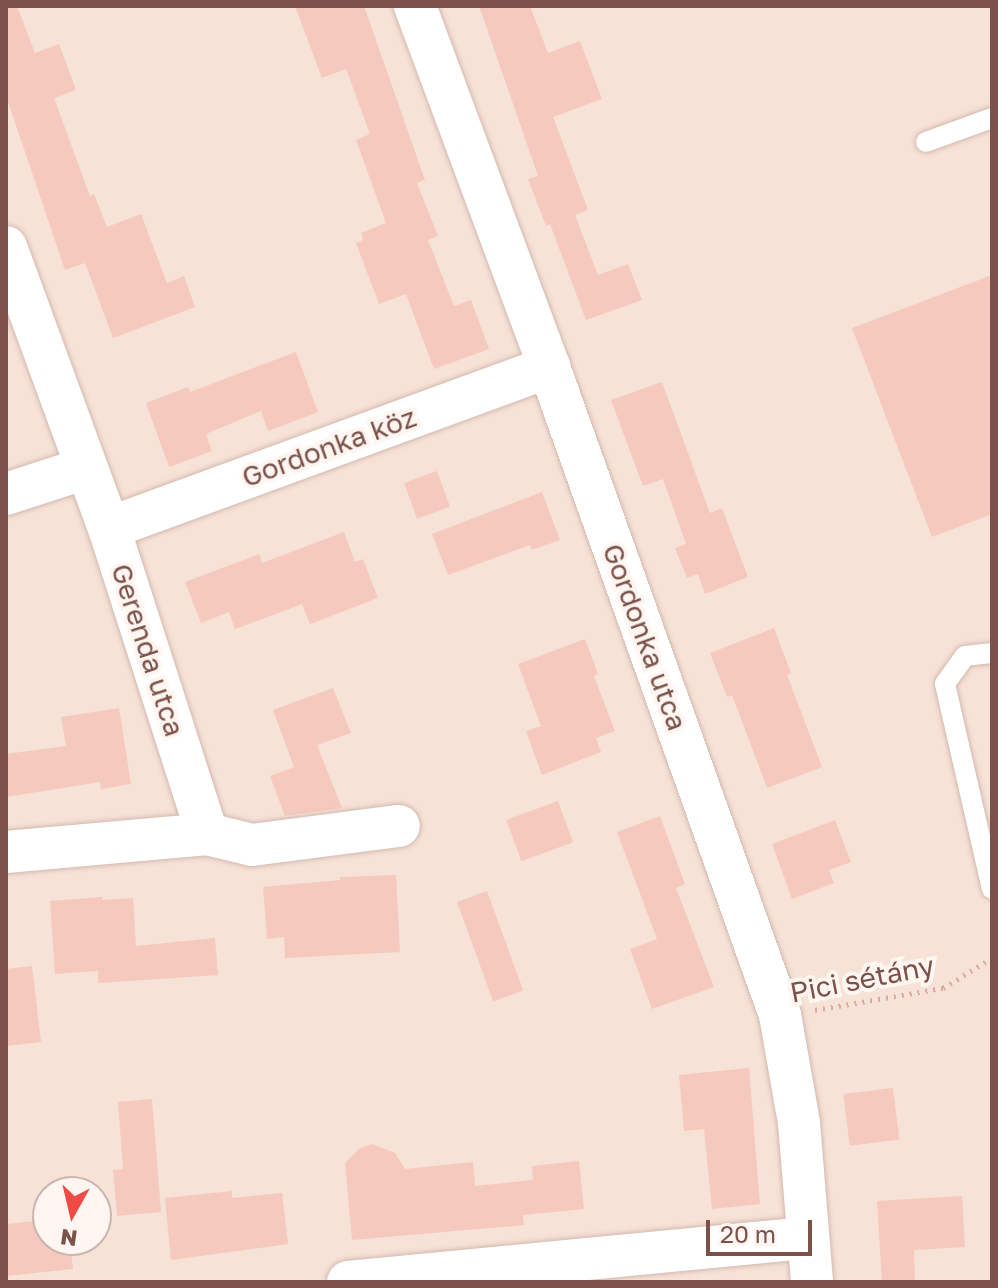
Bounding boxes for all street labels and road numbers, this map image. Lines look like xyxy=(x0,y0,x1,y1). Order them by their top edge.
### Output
street label: Gordonka köz xyxy=(237,400,421,494)
street label: Gordonka utca xyxy=(596,539,694,735)
street label: Gerenda utca xyxy=(104,560,192,740)
street label: Pici sétány xyxy=(787,949,937,1009)

